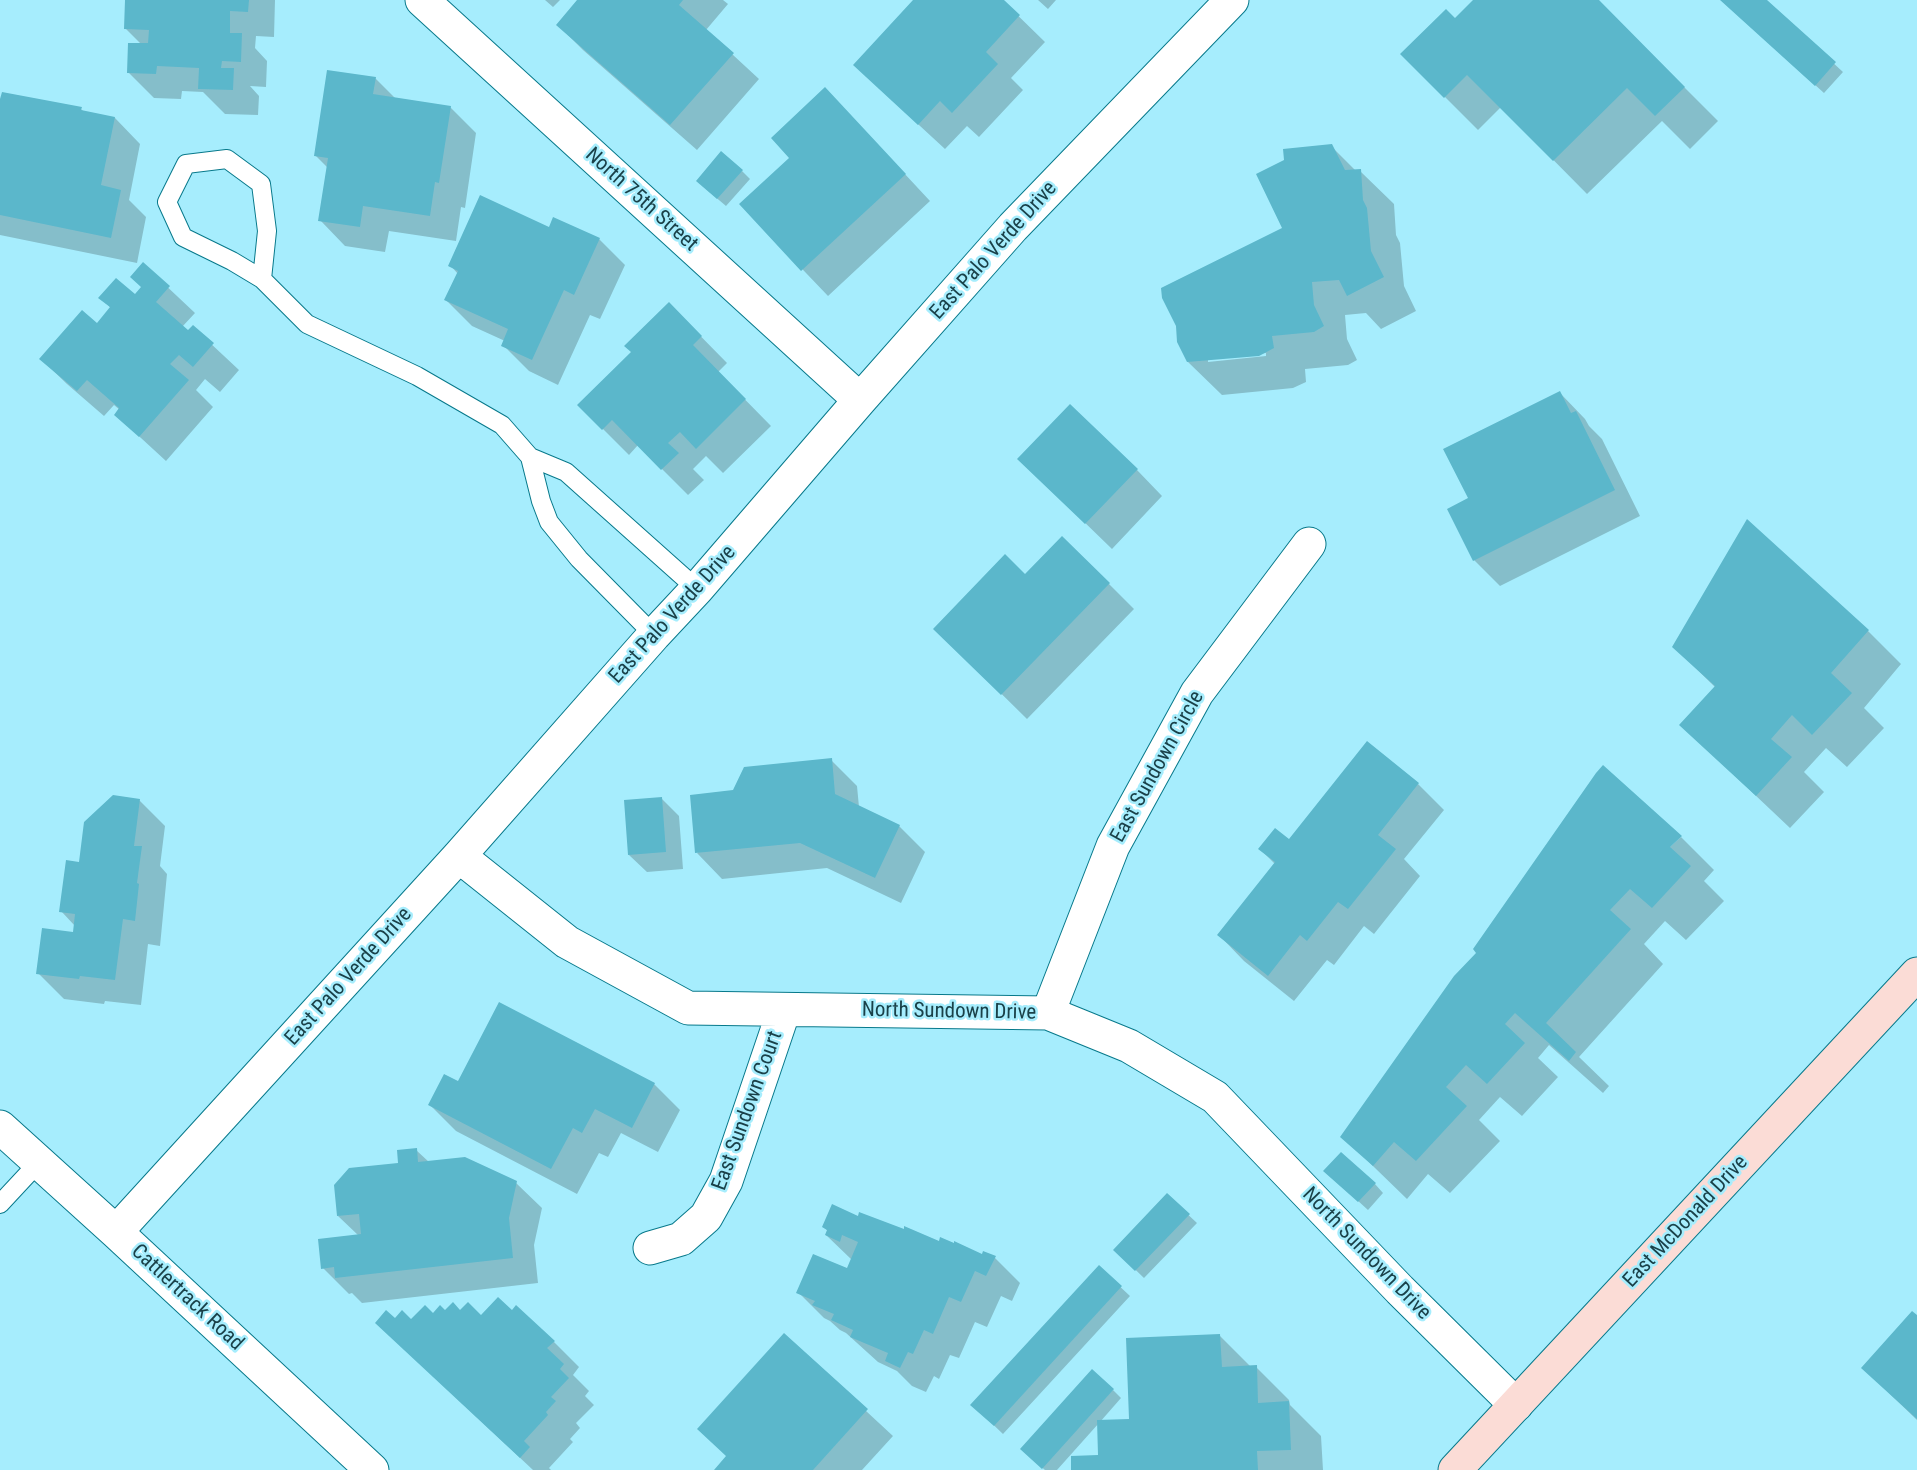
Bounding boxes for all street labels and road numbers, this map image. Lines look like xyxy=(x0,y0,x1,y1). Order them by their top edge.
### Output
street label: North 75th Street xyxy=(580,143,702,257)
street label: East Palo Verde Drive xyxy=(925,177,1063,325)
street label: East Palo Verde Drive xyxy=(604,541,742,689)
street label: East Sundown Circle xyxy=(1106,687,1210,847)
street label: East Palo Verde Drive xyxy=(280,903,418,1051)
street label: North Sundown Drive xyxy=(862,998,1036,1026)
street label: East Sundown Court xyxy=(707,1028,789,1194)
street label: East McDonald Drive xyxy=(1618,1151,1754,1293)
street label: North Sundown Drive xyxy=(1296,1183,1436,1325)
street label: Cattlertrack Road xyxy=(126,1240,248,1356)

